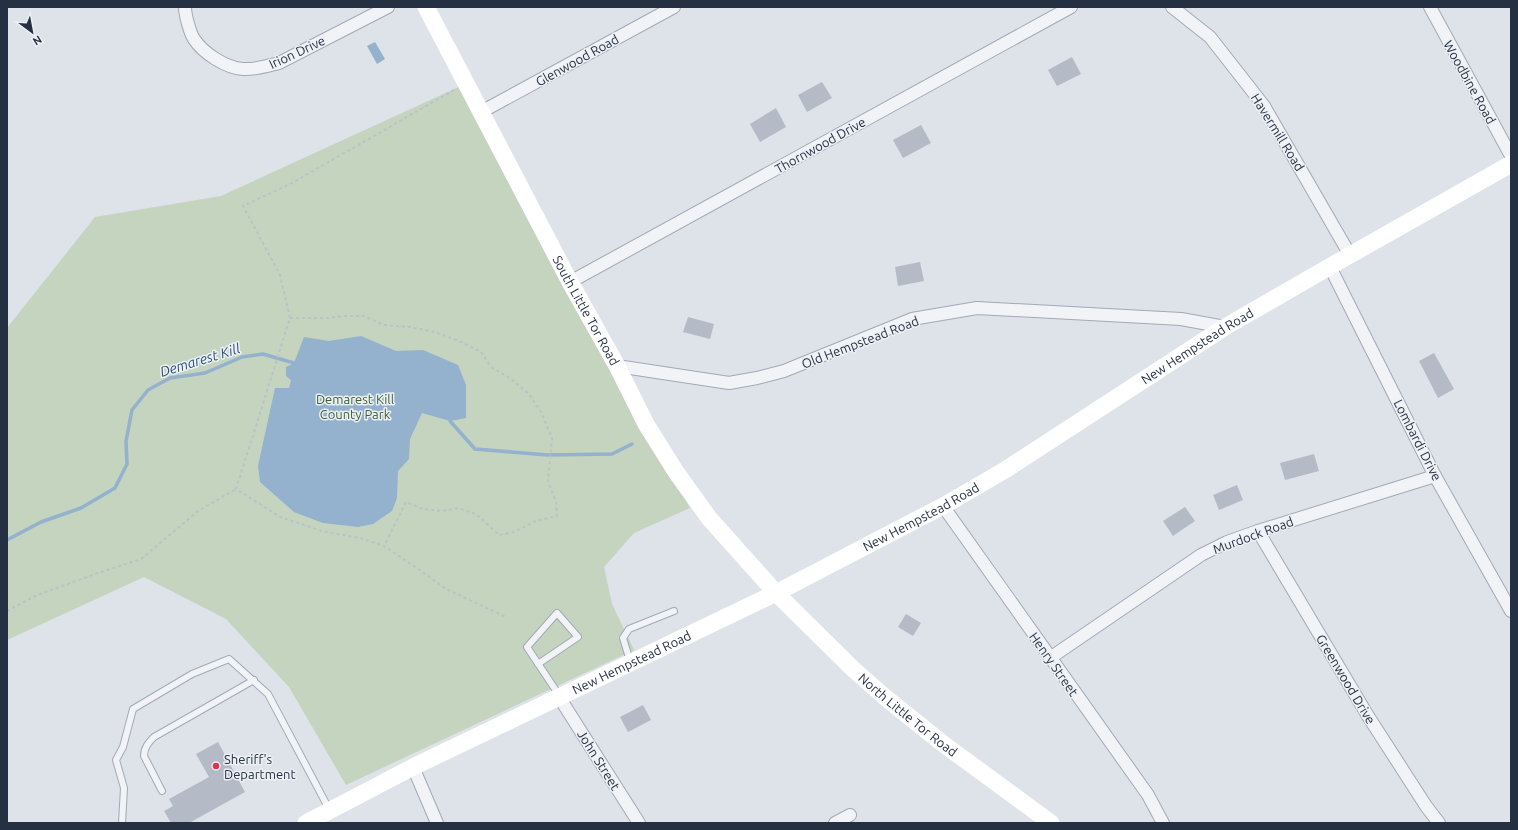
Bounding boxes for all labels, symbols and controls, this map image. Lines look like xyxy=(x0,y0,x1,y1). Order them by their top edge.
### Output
north arrow xyxy=(12,12,52,52)
street label: Glenwood Road xyxy=(533,31,621,89)
text: N xyxy=(31,33,44,48)
street label: Irion Drive xyxy=(267,33,327,71)
street label: Woodbine Road xyxy=(1441,38,1499,126)
street label: Havermill Road xyxy=(1249,91,1307,173)
street label: Thornwood Drive xyxy=(772,114,868,176)
street label: South Little Tor Road xyxy=(550,253,622,368)
street label: New Hempstead Road xyxy=(1138,305,1256,387)
street label: Old Hempstead Road xyxy=(799,313,921,371)
water label: Demarest Kill xyxy=(158,340,242,380)
park label: Demarest Kill County Park xyxy=(316,392,395,421)
street label: Lombardi Drive xyxy=(1392,397,1444,483)
street label: New Hempstead Road xyxy=(860,480,981,554)
street label: Murdock Road xyxy=(1211,514,1295,556)
street label: New Hempstead Road xyxy=(570,628,693,697)
street label: Henry Street xyxy=(1027,630,1081,698)
street label: Greenwood Drive xyxy=(1314,632,1378,726)
street label: North Little Tor Road xyxy=(856,670,960,759)
street label: John Street xyxy=(575,727,623,793)
place label: Sheriff's Department xyxy=(224,752,296,781)
marker: Sheriff's Department xyxy=(211,761,221,771)

